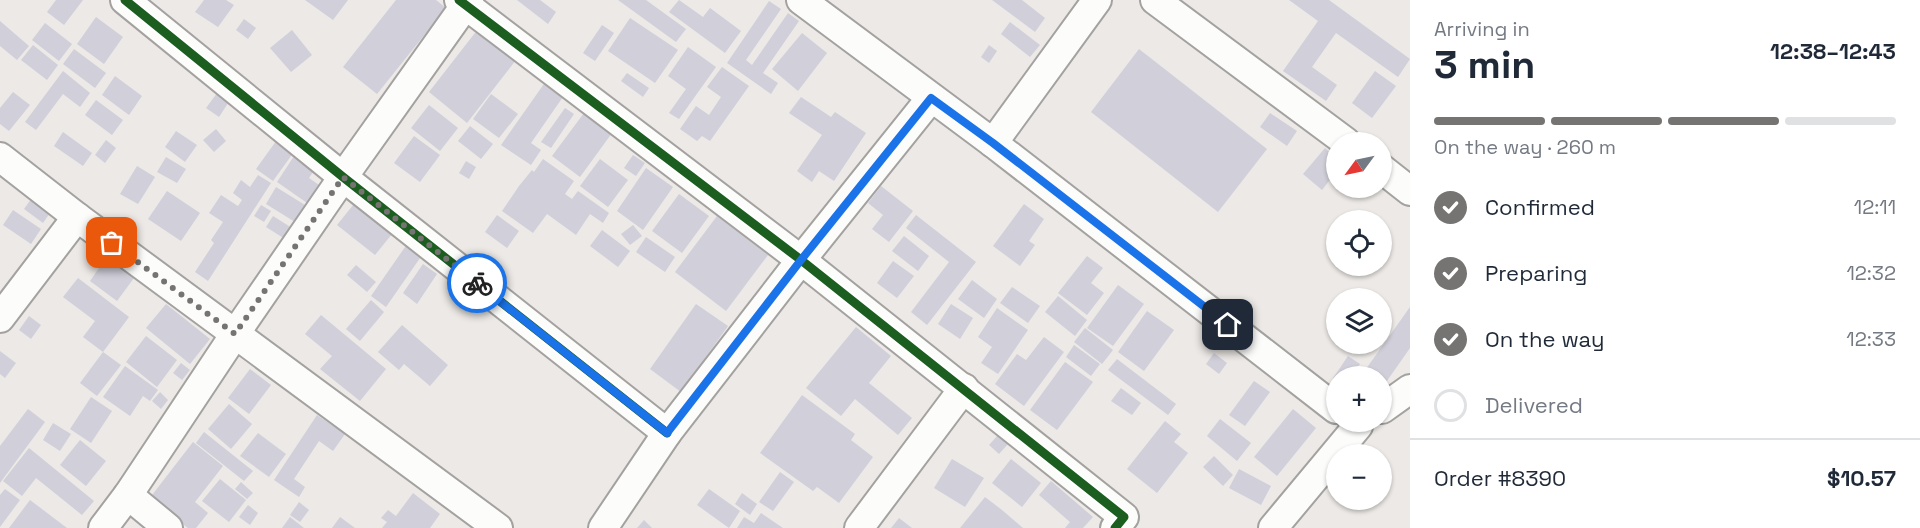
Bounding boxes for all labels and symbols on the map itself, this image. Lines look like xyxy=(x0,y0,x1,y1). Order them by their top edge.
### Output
north arrow xyxy=(1326,132,1392,198)
pin xyxy=(86,217,137,268)
courier xyxy=(447,253,507,313)
pin xyxy=(1202,299,1253,350)

